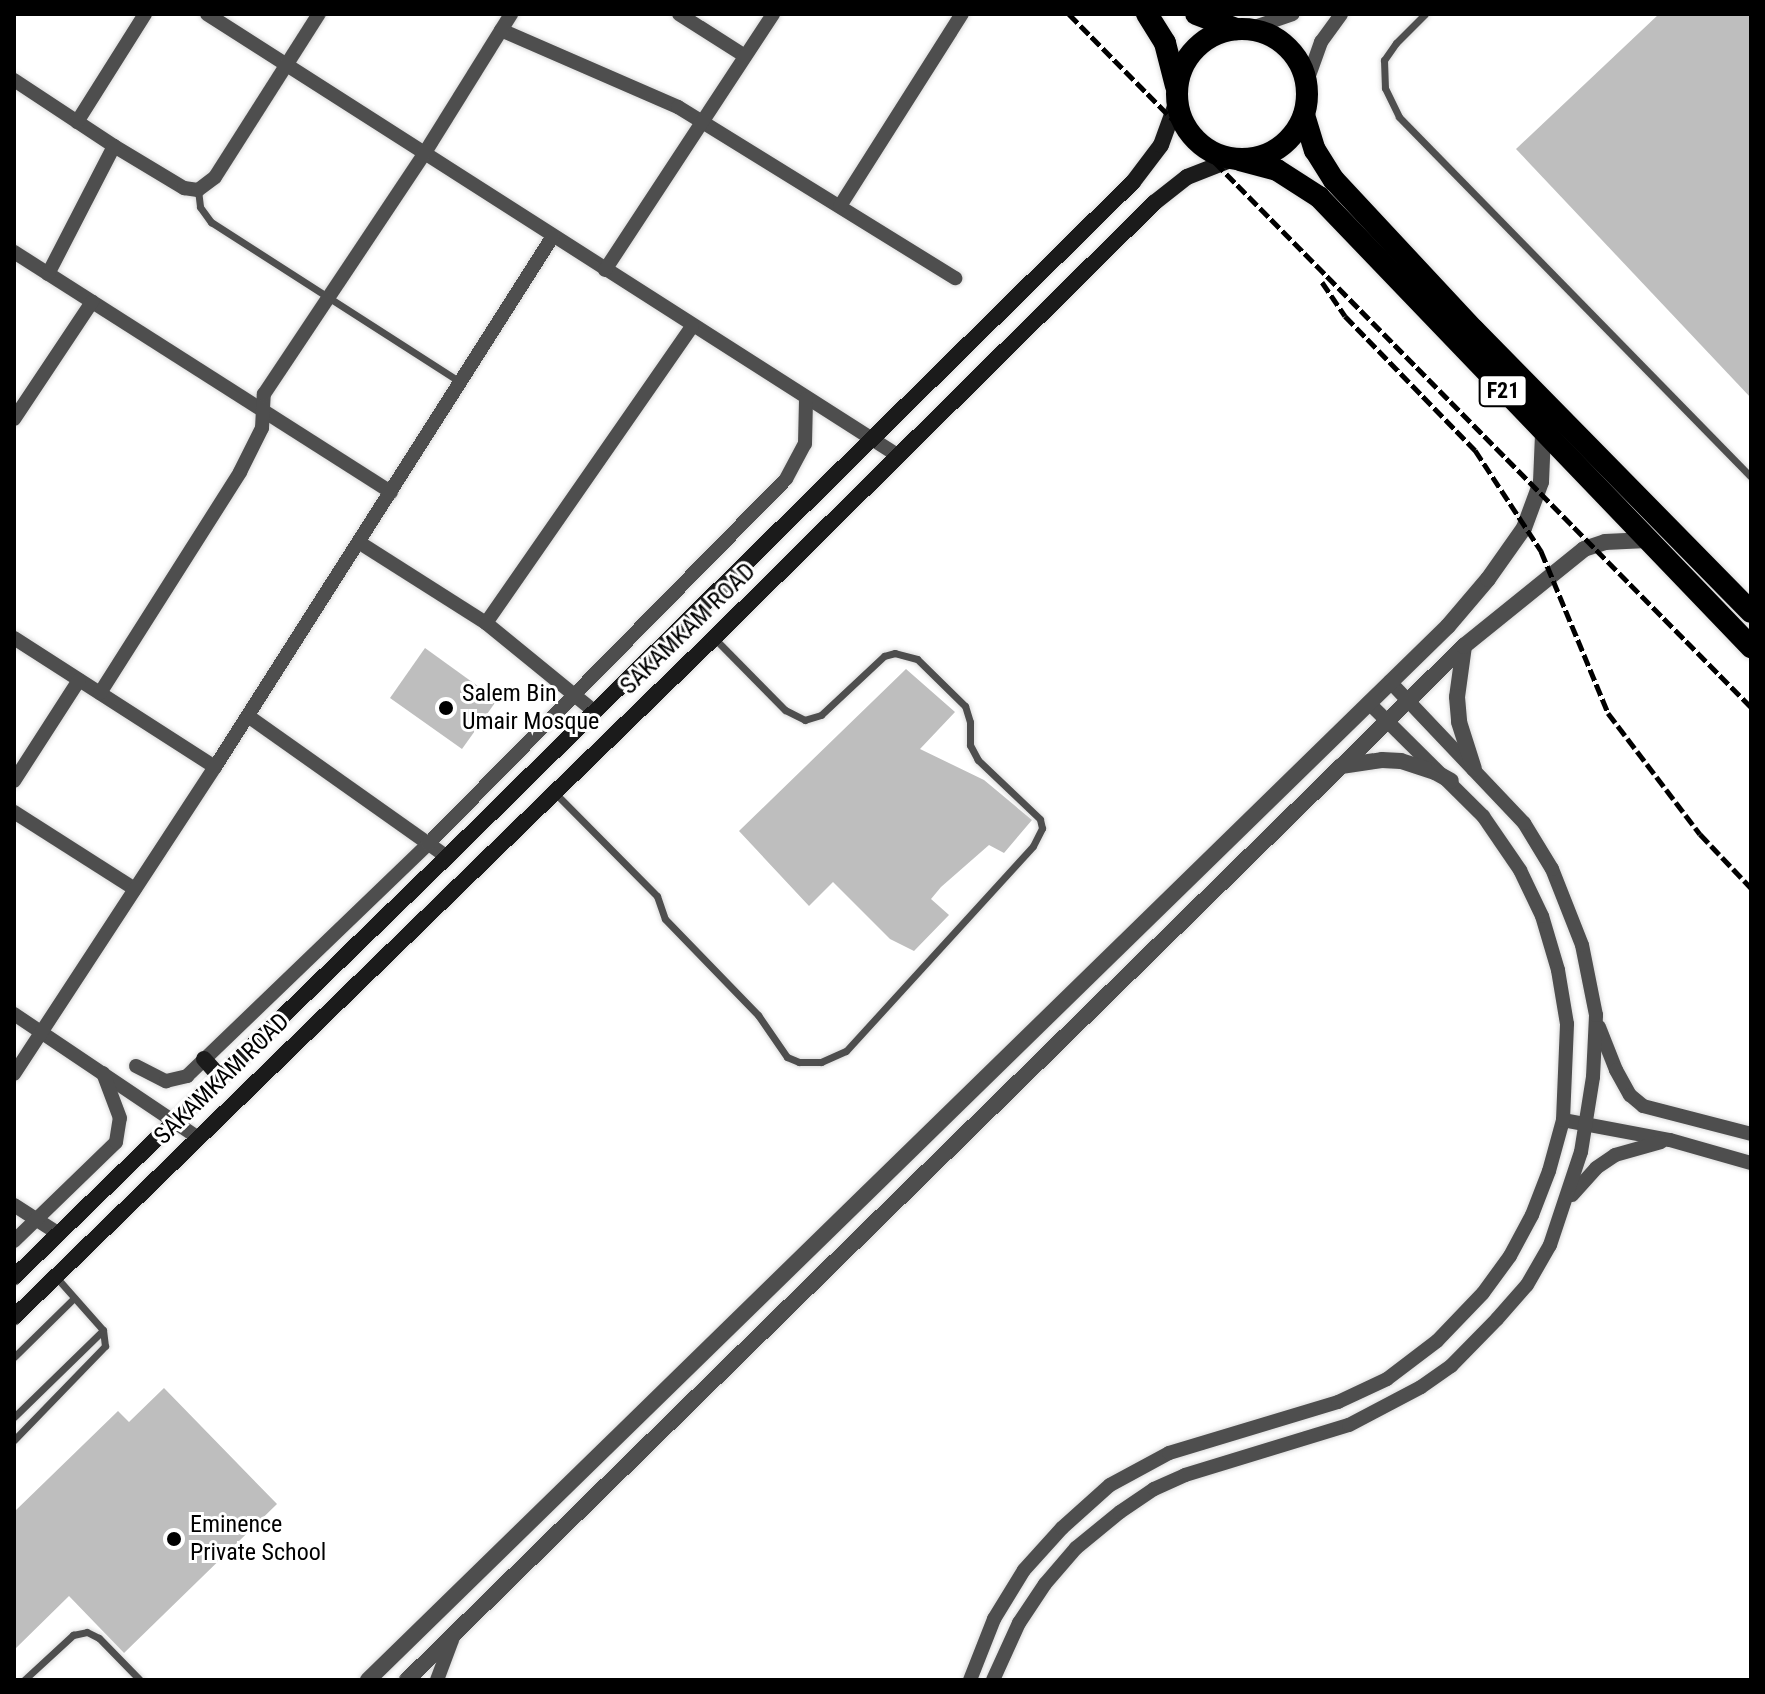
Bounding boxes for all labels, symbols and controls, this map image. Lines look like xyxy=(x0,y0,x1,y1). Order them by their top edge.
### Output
road number: F21 xyxy=(1477,373,1529,409)
street label: SAKAMKAM ROAD xyxy=(615,557,761,701)
place label: Salem Bin Umair Mosque xyxy=(462,680,599,736)
marker: Salem Bin Umair Mosque xyxy=(437,699,455,717)
street label: SAKAMKAM ROAD xyxy=(149,1007,295,1151)
place label: Eminence Private School xyxy=(190,1511,326,1567)
marker: Eminence Private School xyxy=(165,1530,183,1548)

